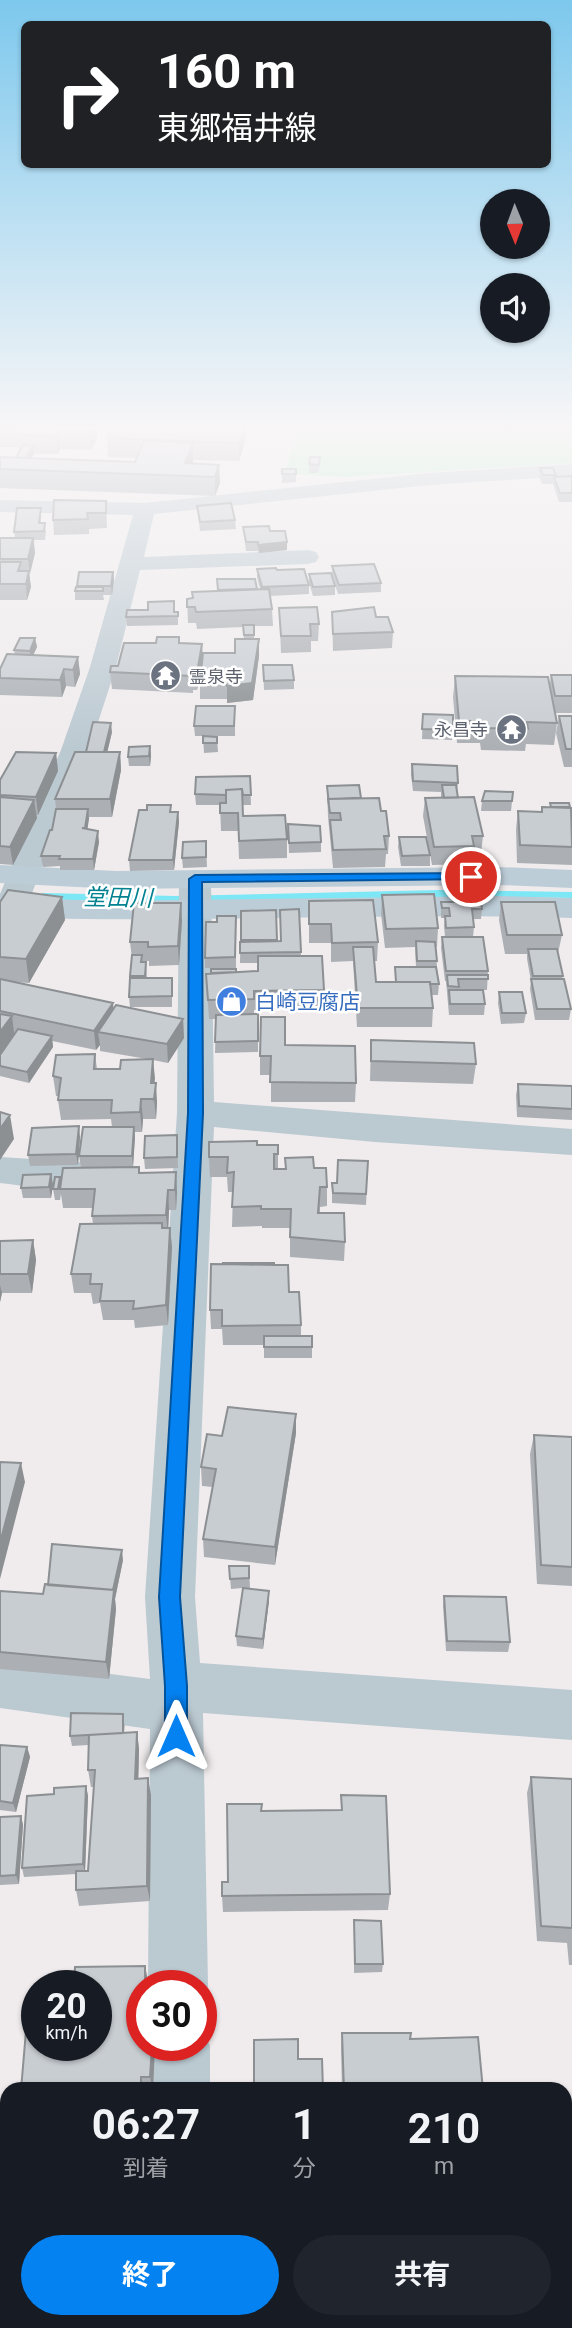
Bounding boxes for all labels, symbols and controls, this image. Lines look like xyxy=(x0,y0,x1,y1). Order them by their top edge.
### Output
text: 160 m xyxy=(157,43,296,100)
icon: right xyxy=(42,49,133,140)
text: 東郷福井線 xyxy=(157,109,317,147)
north arrow xyxy=(480,189,550,259)
map controls xyxy=(480,189,550,343)
button: sound xyxy=(480,273,550,343)
temple icon: 霊泉寺 xyxy=(149,659,183,693)
place label: 霊泉寺 xyxy=(189,666,243,687)
temple icon: 永昌寺 xyxy=(494,712,528,746)
place label: 永昌寺 xyxy=(434,719,488,740)
pin xyxy=(441,847,501,907)
icon: arrive xyxy=(452,858,490,896)
water label: 堂田川 xyxy=(83,884,156,912)
shop icon: 白崎豆腐店 xyxy=(215,985,249,1019)
place label: 白崎豆腐店 xyxy=(255,990,360,1014)
position arrow xyxy=(139,1699,213,1773)
speed limit sign: 30 xyxy=(126,1970,217,2061)
text: 20 xyxy=(46,1986,87,2027)
text: km/h xyxy=(45,2022,88,2043)
text: 06:27 xyxy=(92,2100,200,2149)
text: 1 xyxy=(292,2100,316,2149)
text: 210 xyxy=(408,2104,480,2153)
text: m xyxy=(434,2153,454,2180)
text: 到着 xyxy=(123,2155,169,2182)
text: 分 xyxy=(292,2155,315,2182)
button: 終了 xyxy=(21,2235,279,2315)
button: 共有 xyxy=(293,2235,551,2315)

